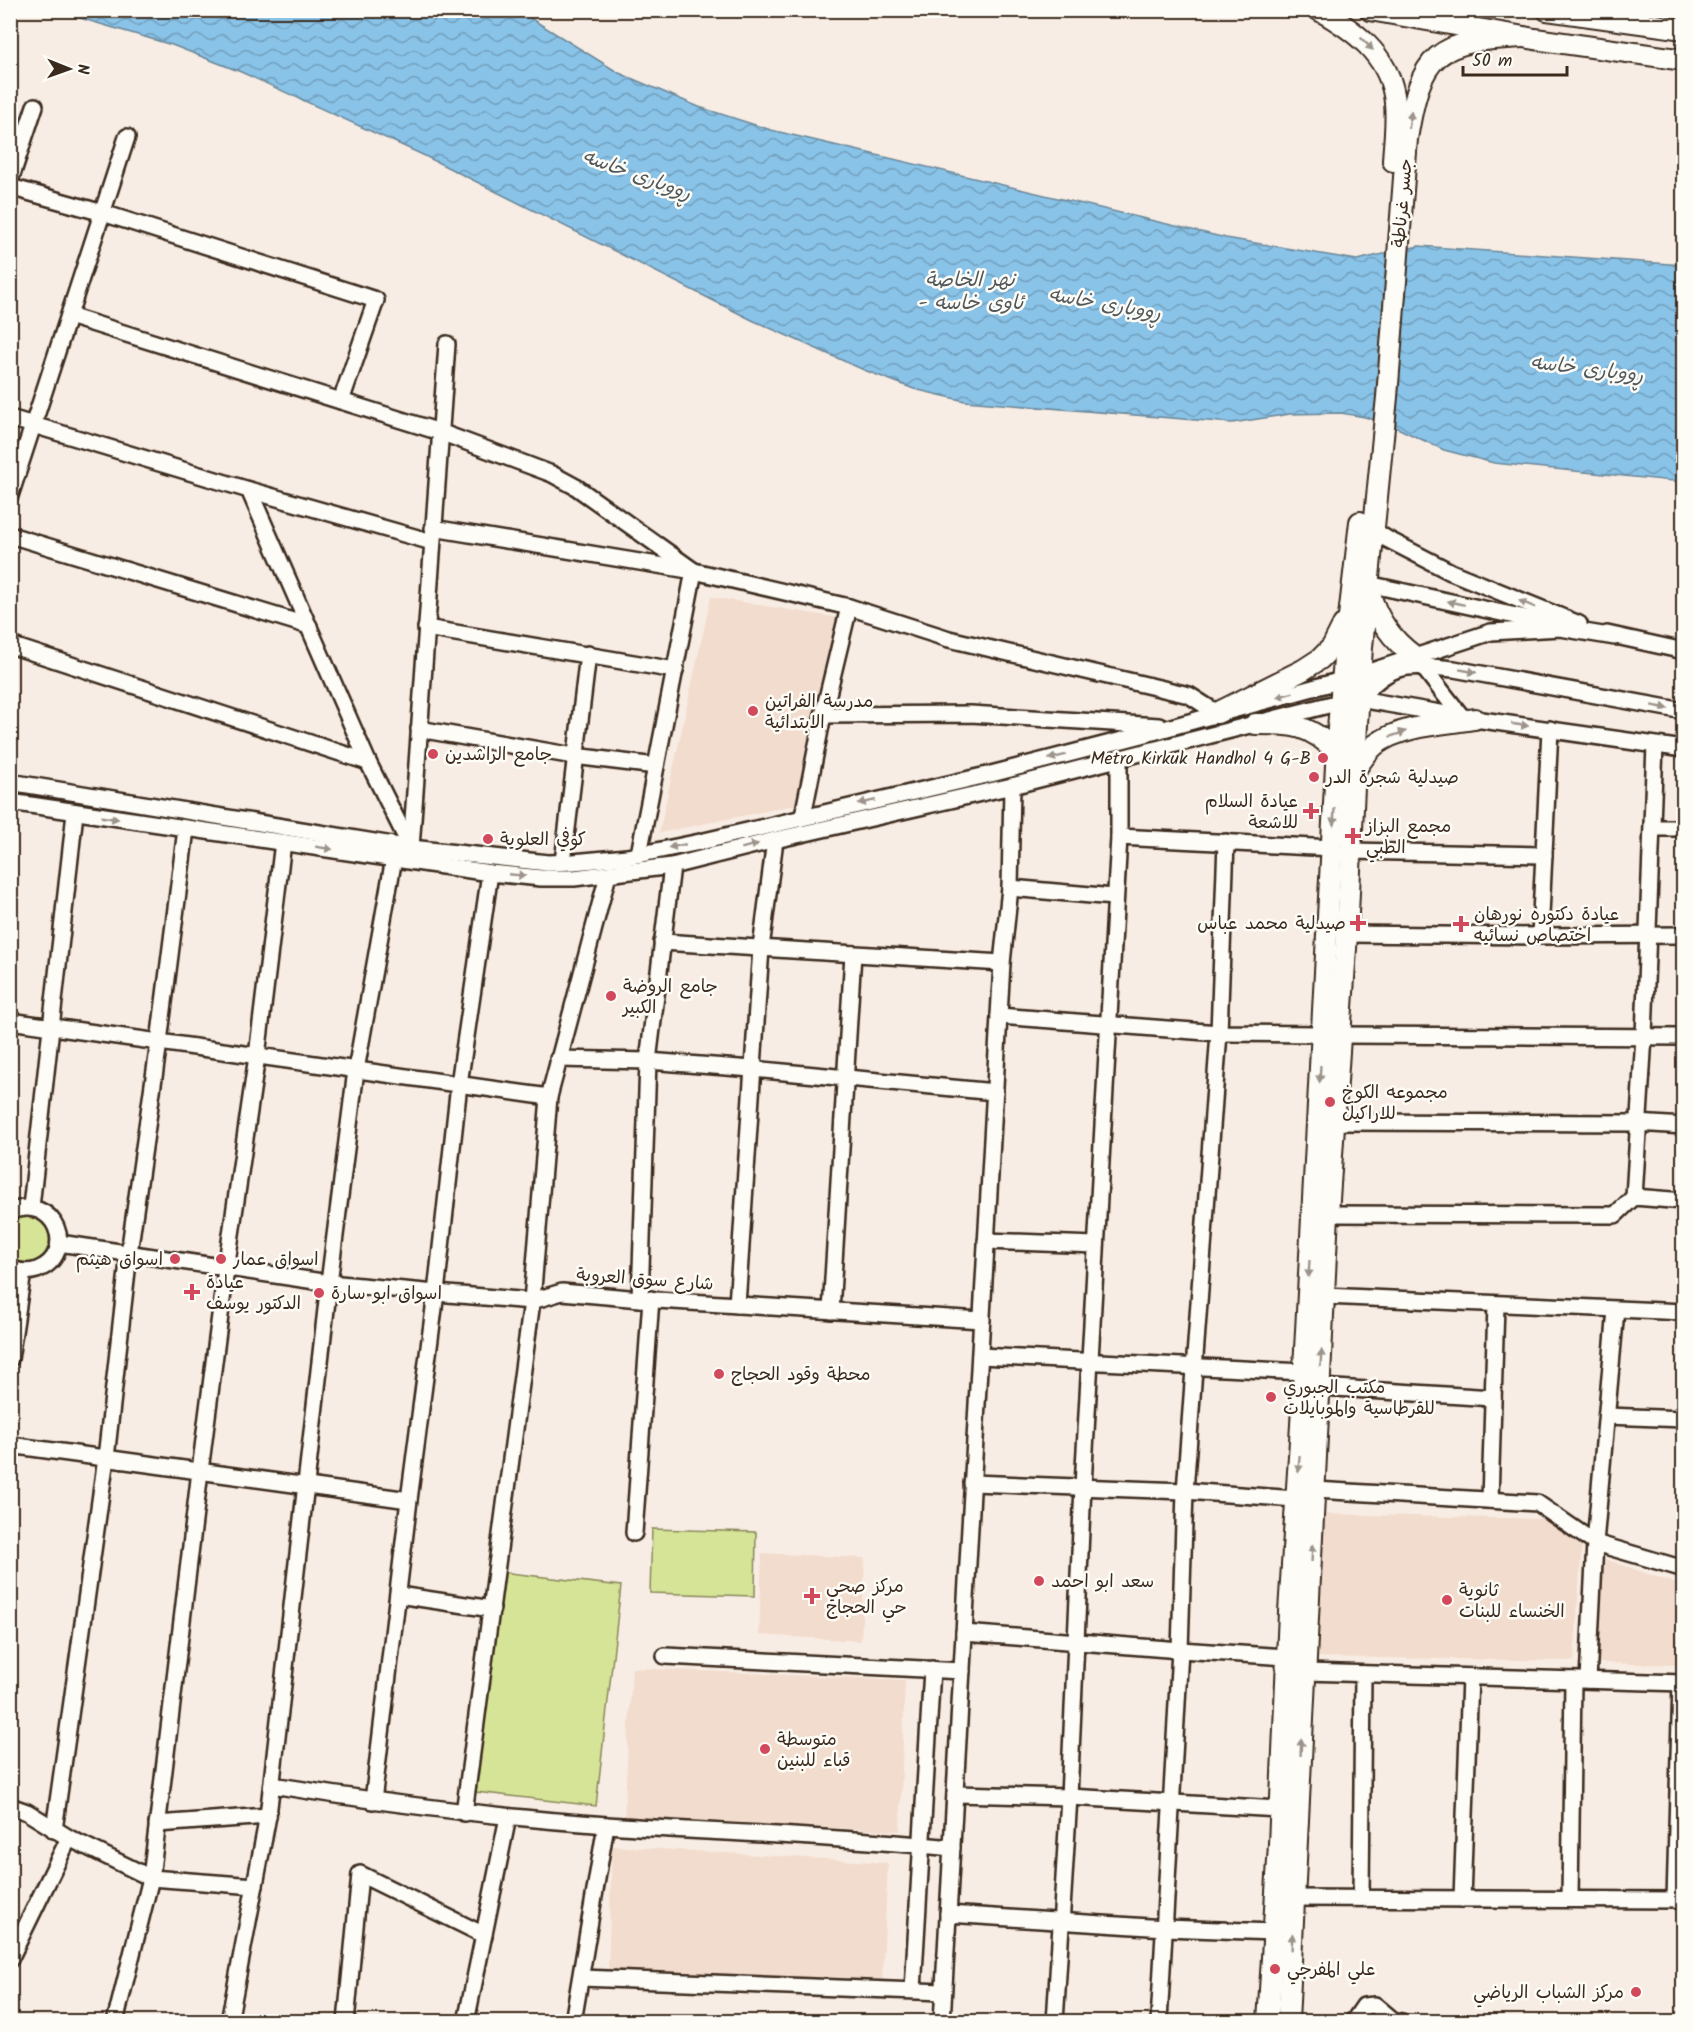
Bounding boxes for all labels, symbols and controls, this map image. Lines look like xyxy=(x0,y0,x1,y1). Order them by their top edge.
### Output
one-way arrow xyxy=(1359,37,1373,51)
north arrow xyxy=(39,39,99,99)
scale bar xyxy=(1463,39,1566,77)
text: 50 m xyxy=(1472,47,1512,76)
text: N xyxy=(70,64,95,75)
one-way arrow xyxy=(1406,110,1415,129)
water label: ڕووباری خاسە xyxy=(577,141,696,211)
street label: جسر غرناطة xyxy=(1385,157,1422,249)
water label: نهر الخاصة - ئاوی خاسە xyxy=(917,265,1026,320)
water label: ڕووباری خاسە xyxy=(1046,279,1164,331)
water label: ڕووباری خاسە xyxy=(1528,347,1646,393)
one-way arrow xyxy=(1446,597,1465,607)
one-way arrow xyxy=(1518,599,1536,609)
one-way arrow xyxy=(1459,667,1478,676)
place label: مدرسة الفراتين الابتدائية xyxy=(765,688,873,738)
one-way arrow xyxy=(1276,691,1294,700)
one-way arrow xyxy=(1651,703,1670,712)
marker: مدرسة الفراتين الابتدائية xyxy=(746,704,760,718)
one-way arrow xyxy=(1511,721,1530,730)
one-way arrow xyxy=(1389,729,1407,739)
place label: جامع الراشدين xyxy=(445,741,552,770)
place label: Metro Kirkuk Handhol 4 G-B xyxy=(1090,745,1311,774)
marker: جامع الراشدين xyxy=(426,747,440,761)
marker: Metro Kirkuk Handhol 4 G-B xyxy=(1316,751,1330,765)
one-way arrow xyxy=(1048,753,1066,763)
place label: صيدلية شجرة الدر xyxy=(1324,764,1459,793)
marker: صيدلية شجرة الدر xyxy=(1307,770,1321,784)
place label: عيادة السلام للاشعة xyxy=(1205,788,1298,838)
one-way arrow xyxy=(857,798,876,807)
marker: عيادة السلام للاشعة xyxy=(1302,802,1320,820)
one-way arrow xyxy=(1329,807,1338,826)
one-way arrow xyxy=(100,813,119,822)
place label: مجمع البزاز الطبي xyxy=(1364,813,1451,863)
place label: كوفي العلوية xyxy=(500,826,586,855)
marker: مجمع البزاز الطبي xyxy=(1344,827,1362,845)
marker: كوفي العلوية xyxy=(481,832,495,846)
one-way arrow xyxy=(741,840,759,850)
one-way arrow xyxy=(667,842,686,851)
one-way arrow xyxy=(314,843,333,852)
one-way arrow xyxy=(507,870,526,880)
place label: عيادة دكتوره نورهان اختصاص نسائيه xyxy=(1474,901,1619,951)
place label: صيدلية محمد عباس xyxy=(1197,910,1346,939)
marker: عيادة دكتوره نورهان اختصاص نسائيه xyxy=(1452,915,1470,933)
marker: صيدلية محمد عباس xyxy=(1351,916,1365,930)
place label: جامع الروضة الكبير xyxy=(621,973,718,1023)
marker: جامع الروضة الكبير xyxy=(604,989,618,1003)
one-way arrow xyxy=(1315,1065,1324,1084)
place label: مجموعه الكوخ للاراكيل xyxy=(1342,1079,1448,1129)
marker: مجموعه الكوخ للاراكيل xyxy=(1323,1095,1337,1109)
place label: اسواق هيثم xyxy=(76,1246,163,1275)
place label: اسواق عمار xyxy=(232,1246,319,1275)
marker: اسواق هيثم xyxy=(168,1252,182,1266)
marker: اسواق عمار xyxy=(214,1252,228,1266)
one-way arrow xyxy=(1304,1260,1313,1279)
street label: شارع سوق العروبة xyxy=(575,1261,714,1300)
place label: عيادة الدكتور يوسف xyxy=(206,1269,301,1319)
place label: اسواق ابو سارة xyxy=(331,1280,442,1309)
marker: عيادة الدكتور يوسف xyxy=(183,1283,201,1301)
marker: اسواق ابو سارة xyxy=(312,1286,326,1300)
one-way arrow xyxy=(1317,1348,1326,1367)
place label: محطة وقود الحجاج xyxy=(731,1361,871,1390)
marker: محطة وقود الحجاج xyxy=(712,1367,726,1381)
place label: مكتب الجبوري للقرطاسية والموبايلات xyxy=(1283,1374,1435,1424)
marker: مكتب الجبوري للقرطاسية والموبايلات xyxy=(1264,1390,1278,1404)
one-way arrow xyxy=(1294,1454,1303,1473)
one-way arrow xyxy=(1307,1543,1316,1562)
place label: سعد ابو احمد xyxy=(1051,1568,1154,1597)
place label: مركز صحي حي الحجاج xyxy=(826,1573,907,1623)
marker: سعد ابو احمد xyxy=(1032,1574,1046,1588)
place label: ثانوية الخنساء للبنات xyxy=(1459,1577,1565,1627)
marker: مركز صحي حي الحجاج xyxy=(803,1587,821,1605)
marker: ثانوية الخنساء للبنات xyxy=(1440,1593,1454,1607)
place label: متوسطة قباء للبنين xyxy=(777,1726,850,1776)
one-way arrow xyxy=(1297,1738,1306,1757)
marker: متوسطة قباء للبنين xyxy=(758,1742,772,1756)
one-way arrow xyxy=(1288,1933,1297,1952)
place label: علي المفرجي xyxy=(1287,1956,1376,1985)
marker: علي المفرجي xyxy=(1268,1962,1282,1976)
place label: مركز الشباب الرياضي xyxy=(1473,1979,1624,2008)
marker: مركز الشباب الرياضي xyxy=(1629,1985,1643,1999)

